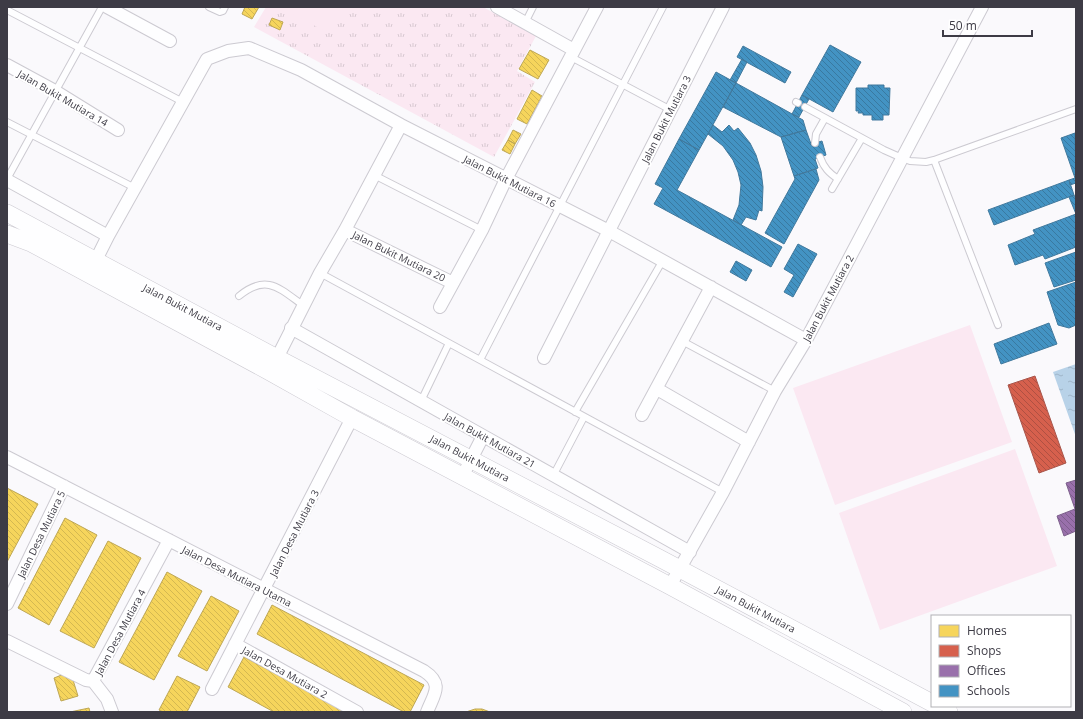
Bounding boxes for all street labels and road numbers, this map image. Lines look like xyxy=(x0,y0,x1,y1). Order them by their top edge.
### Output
street label: Jalan Bukit Mutiara 14 xyxy=(14,66,111,130)
street label: Jalan Bukit Mutiara 3 xyxy=(637,73,694,166)
street label: Jalan Bukit Mutiara 16 xyxy=(460,151,559,211)
street label: Jalan Bukit Mutiara 20 xyxy=(349,227,448,285)
street label: Jalan Bukit Mutiara 2 xyxy=(799,252,857,345)
street label: Jalan Bukit Mutiara xyxy=(140,280,225,334)
street label: Jalan Bukit Mutiara 21 xyxy=(442,410,538,470)
street label: Jalan Bukit Mutiara xyxy=(428,432,512,484)
street label: Jalan Desa Mutiara 3 xyxy=(266,487,322,580)
street label: Jalan Desa Mutiara 5 xyxy=(13,488,68,581)
street label: Jalan Desa Mutiara Utama xyxy=(179,542,294,610)
street label: Jalan Bukit Mutiara xyxy=(713,582,798,636)
street label: Jalan Desa Mutiara 4 xyxy=(91,586,149,678)
street label: Jalan Desa Mutiara 2 xyxy=(239,642,330,701)

